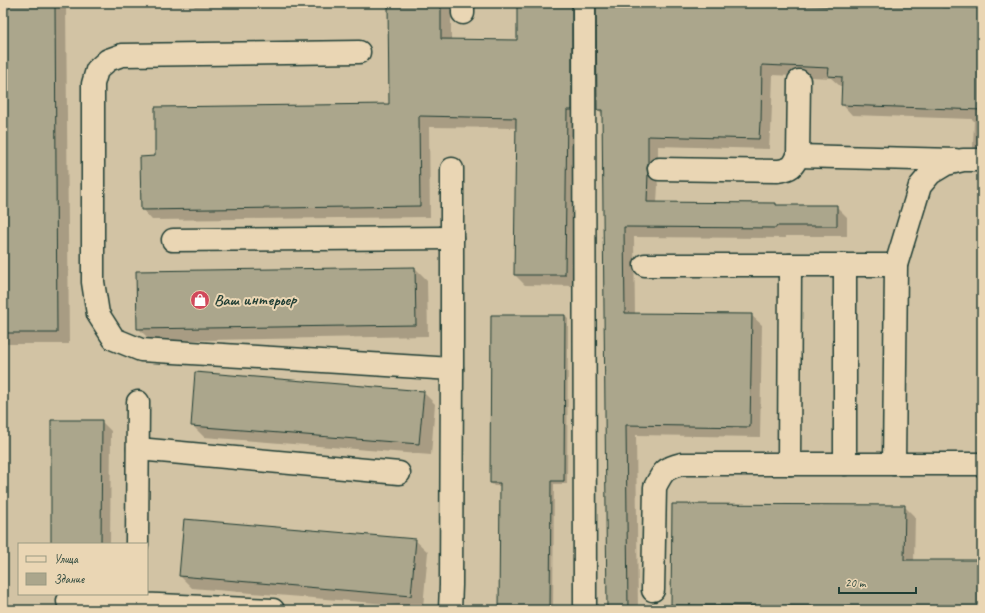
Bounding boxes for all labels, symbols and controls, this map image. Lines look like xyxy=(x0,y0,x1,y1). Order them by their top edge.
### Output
shop icon: Ваш интерьер xyxy=(189,289,211,311)
place label: Ваш интерьер xyxy=(214,290,298,310)
legend xyxy=(18,543,148,595)
text: Улица xyxy=(54,551,79,567)
scale bar xyxy=(839,569,916,595)
text: Здание xyxy=(54,571,85,587)
text: 20 m xyxy=(845,575,867,591)

